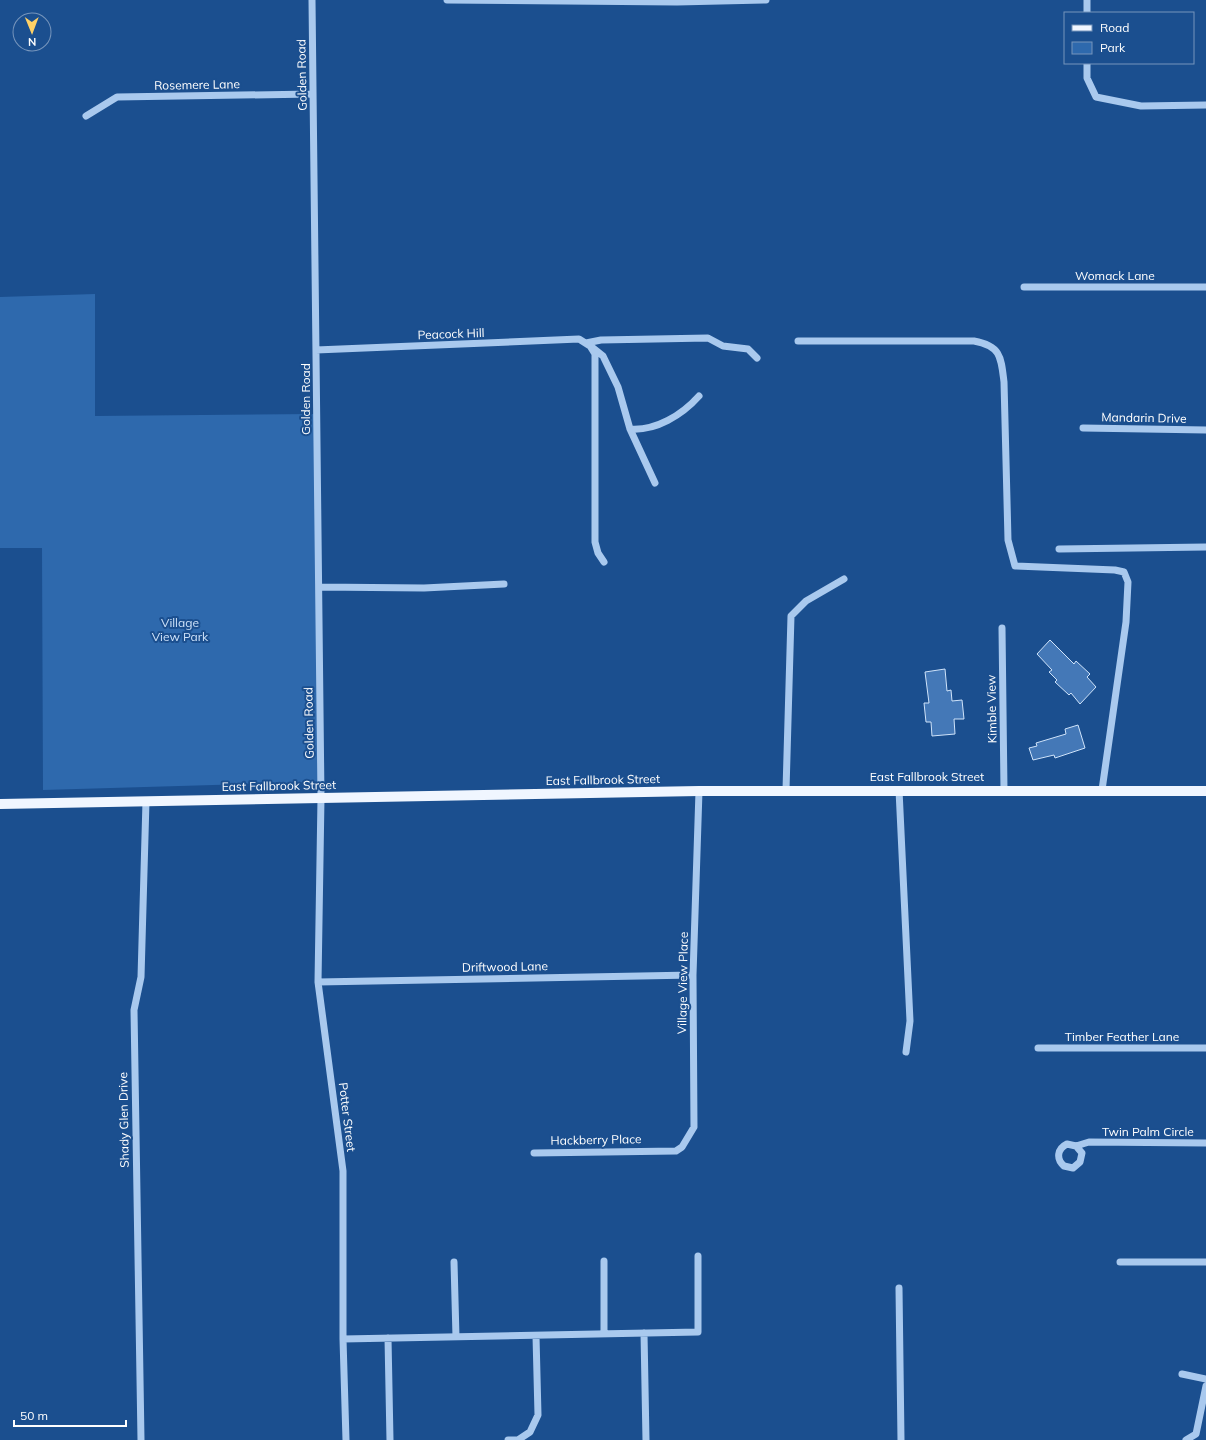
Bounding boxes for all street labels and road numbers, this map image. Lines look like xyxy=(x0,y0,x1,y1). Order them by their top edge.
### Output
street label: Golden Road xyxy=(293,39,310,111)
street label: Rosemere Lane xyxy=(154,76,240,93)
street label: Womack Lane xyxy=(1075,268,1155,283)
street label: Peacock Hill xyxy=(417,325,485,342)
street label: Golden Road xyxy=(298,363,313,435)
street label: Mandarin Drive xyxy=(1101,409,1187,426)
street label: Kimble View xyxy=(983,674,1000,744)
street label: Golden Road xyxy=(300,687,317,759)
street label: East Fallbrook Street xyxy=(870,769,984,784)
street label: East Fallbrook Street xyxy=(546,771,660,788)
street label: East Fallbrook Street xyxy=(222,777,336,794)
street label: Village View Place xyxy=(674,932,691,1034)
street label: Driftwood Lane xyxy=(462,958,548,975)
street label: Timber Feather Lane xyxy=(1065,1029,1179,1044)
street label: Shady Glen Drive xyxy=(115,1072,132,1168)
street label: Potter Street xyxy=(336,1081,359,1152)
street label: Twin Palm Circle xyxy=(1102,1124,1194,1139)
street label: Hackberry Place xyxy=(550,1131,642,1148)

